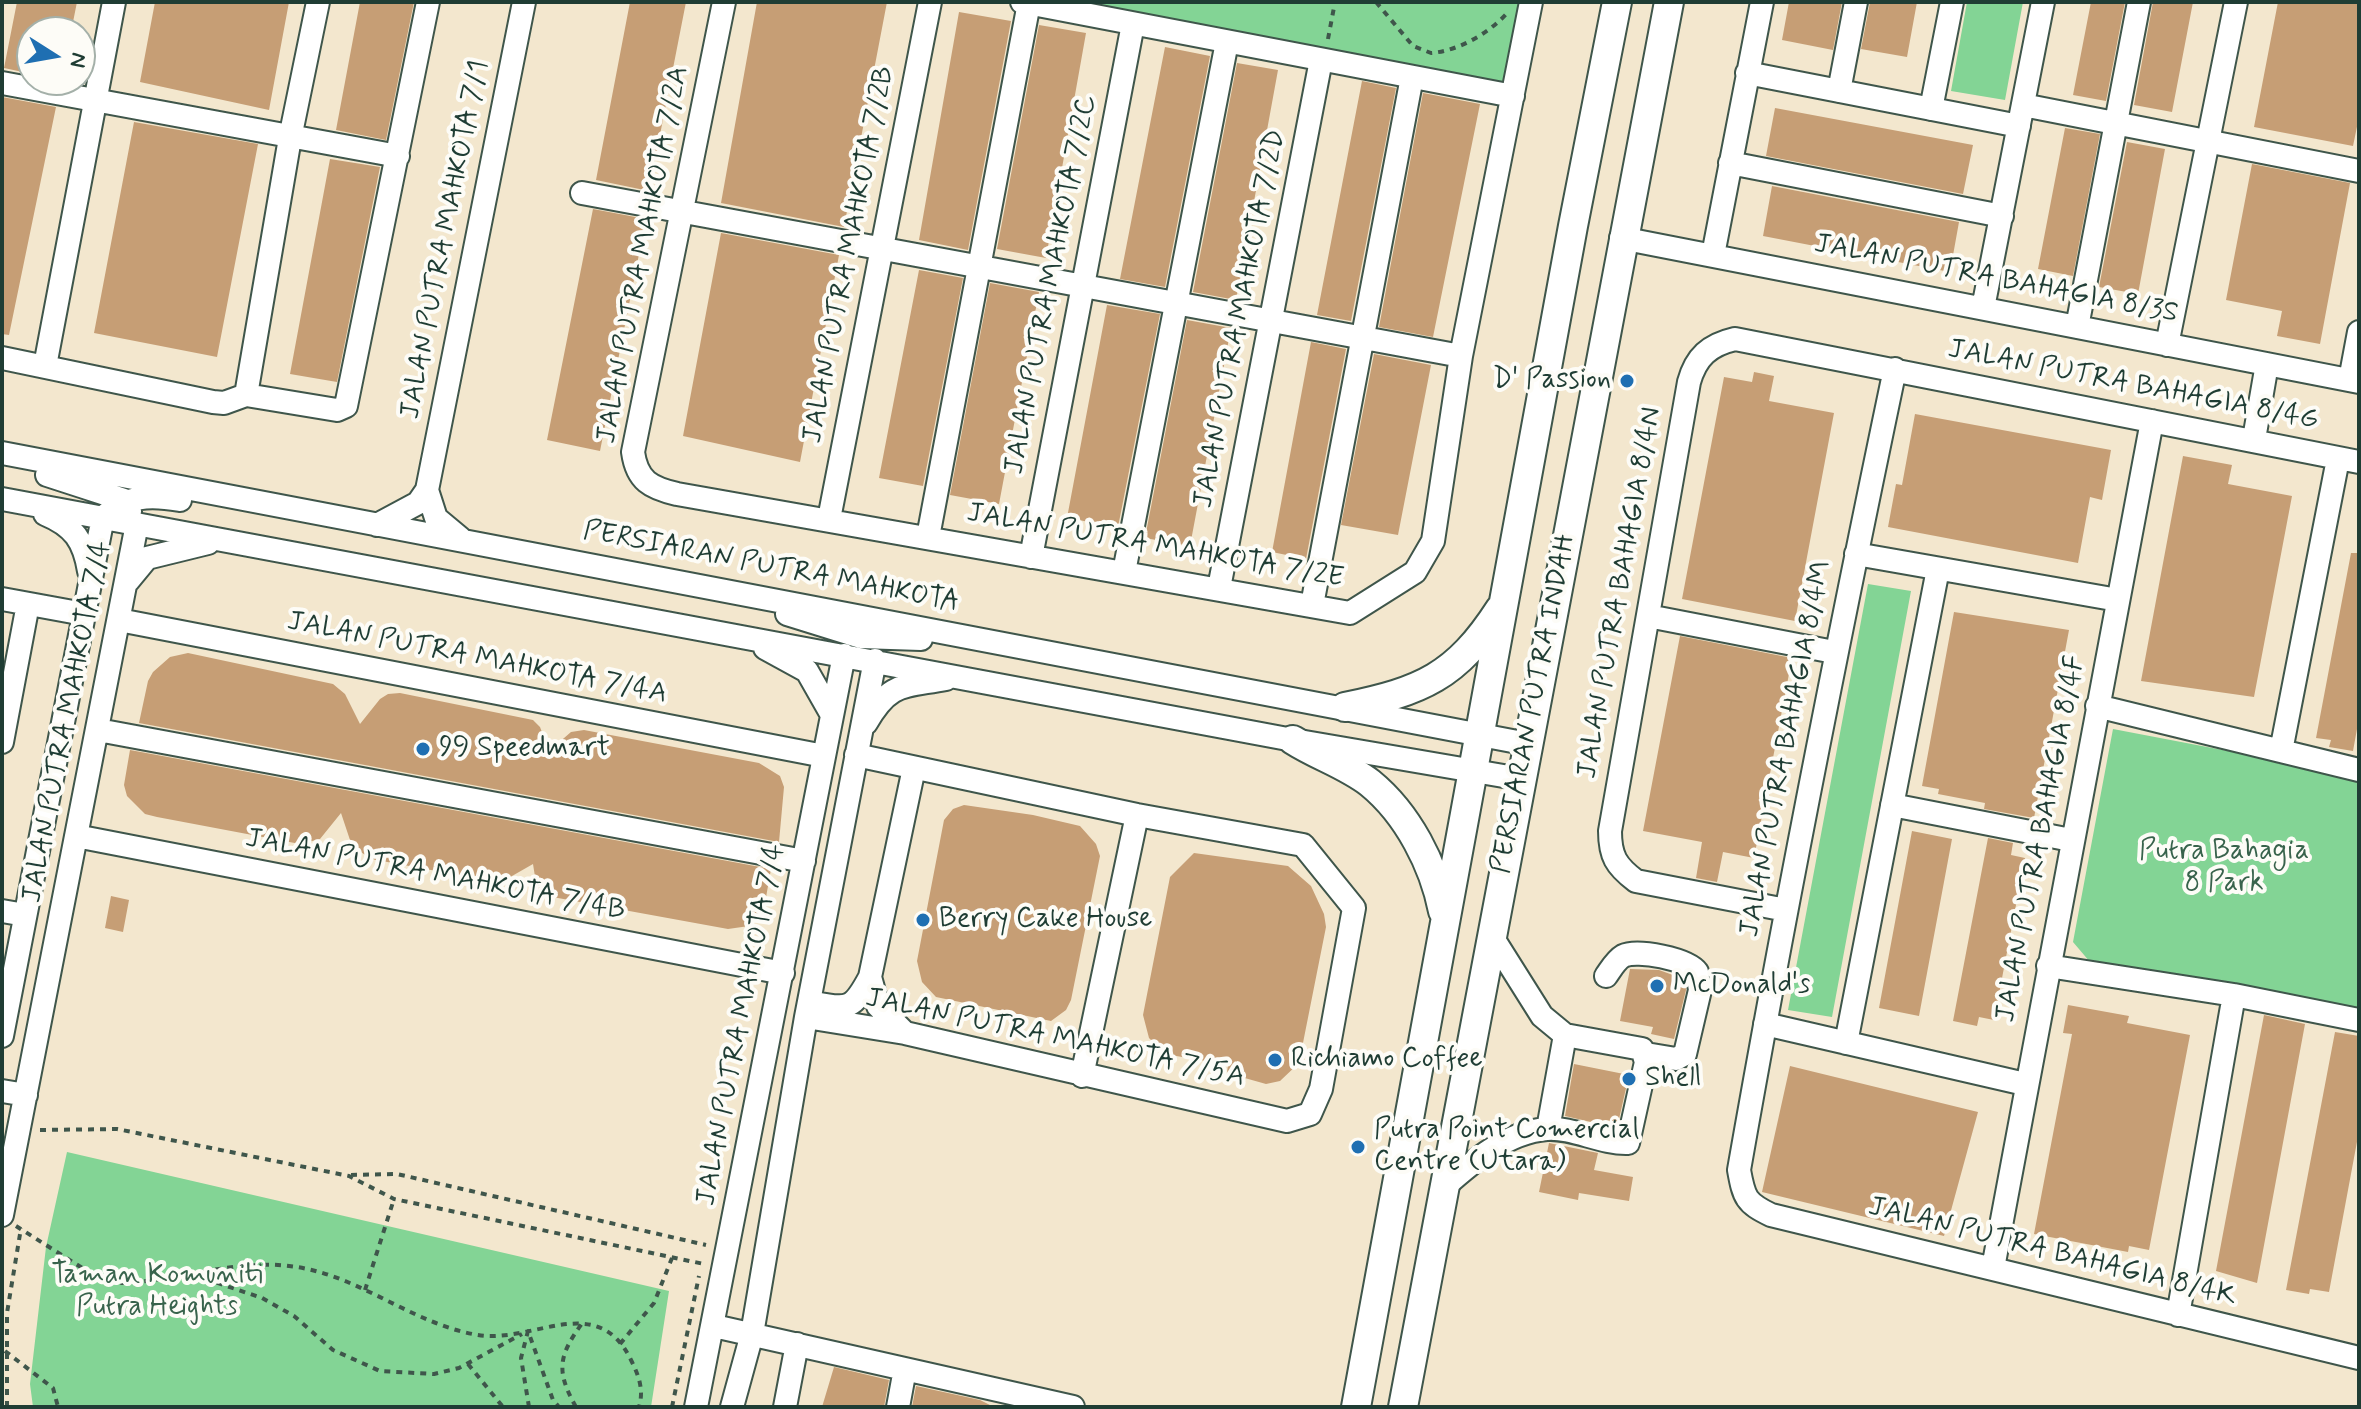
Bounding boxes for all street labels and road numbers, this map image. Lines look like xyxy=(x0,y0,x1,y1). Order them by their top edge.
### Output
street label: JALAN PUTRA MAHKOTA 7/1 xyxy=(395,58,497,422)
street label: JALAN PUTRA MAHKOTA 7/2A xyxy=(591,63,697,447)
street label: JALAN PUTRA MAHKOTA 7/2B xyxy=(797,64,903,446)
street label: JALAN PUTRA MAHKOTA 7/2C xyxy=(999,93,1105,477)
street label: JALAN PUTRA MAHKOTA 7/2D xyxy=(1188,127,1294,511)
street label: JALAN PUTRA BAHAGIA 8/3S xyxy=(1811,228,2181,332)
street label: JALAN PUTRA BAHAGIA 8/4G xyxy=(1945,334,2321,438)
street label: JALAN PUTRA BAHAGIA 8/4N xyxy=(1572,405,1670,781)
street label: JALAN PUTRA MAHKOTA 7/2E xyxy=(964,497,1346,597)
street label: PERSIARAN PUTRA MAHKOTA xyxy=(580,515,962,621)
street label: PERSIARAN PUTRA INDAH xyxy=(1486,531,1584,877)
street label: JALAN PUTRA MAHKOTA 7/4 xyxy=(16,538,120,906)
street label: JALAN PUTRA BAHAGIA 8/4M xyxy=(1734,558,1840,940)
street label: JALAN PUTRA MAHKOTA 7/4A xyxy=(284,606,670,712)
street label: JALAN PUTRA BAHAGIA 8/4F xyxy=(1990,653,2094,1025)
street label: JALAN PUTRA MAHKOTA 7/4B xyxy=(242,823,628,929)
street label: JALAN PUTRA MAHKOTA 7/4 xyxy=(690,841,794,1209)
street label: JALAN PUTRA MAHKOTA 7/5A xyxy=(862,982,1248,1096)
street label: JALAN PUTRA BAHAGIA 8/4K xyxy=(1865,1191,2239,1315)

